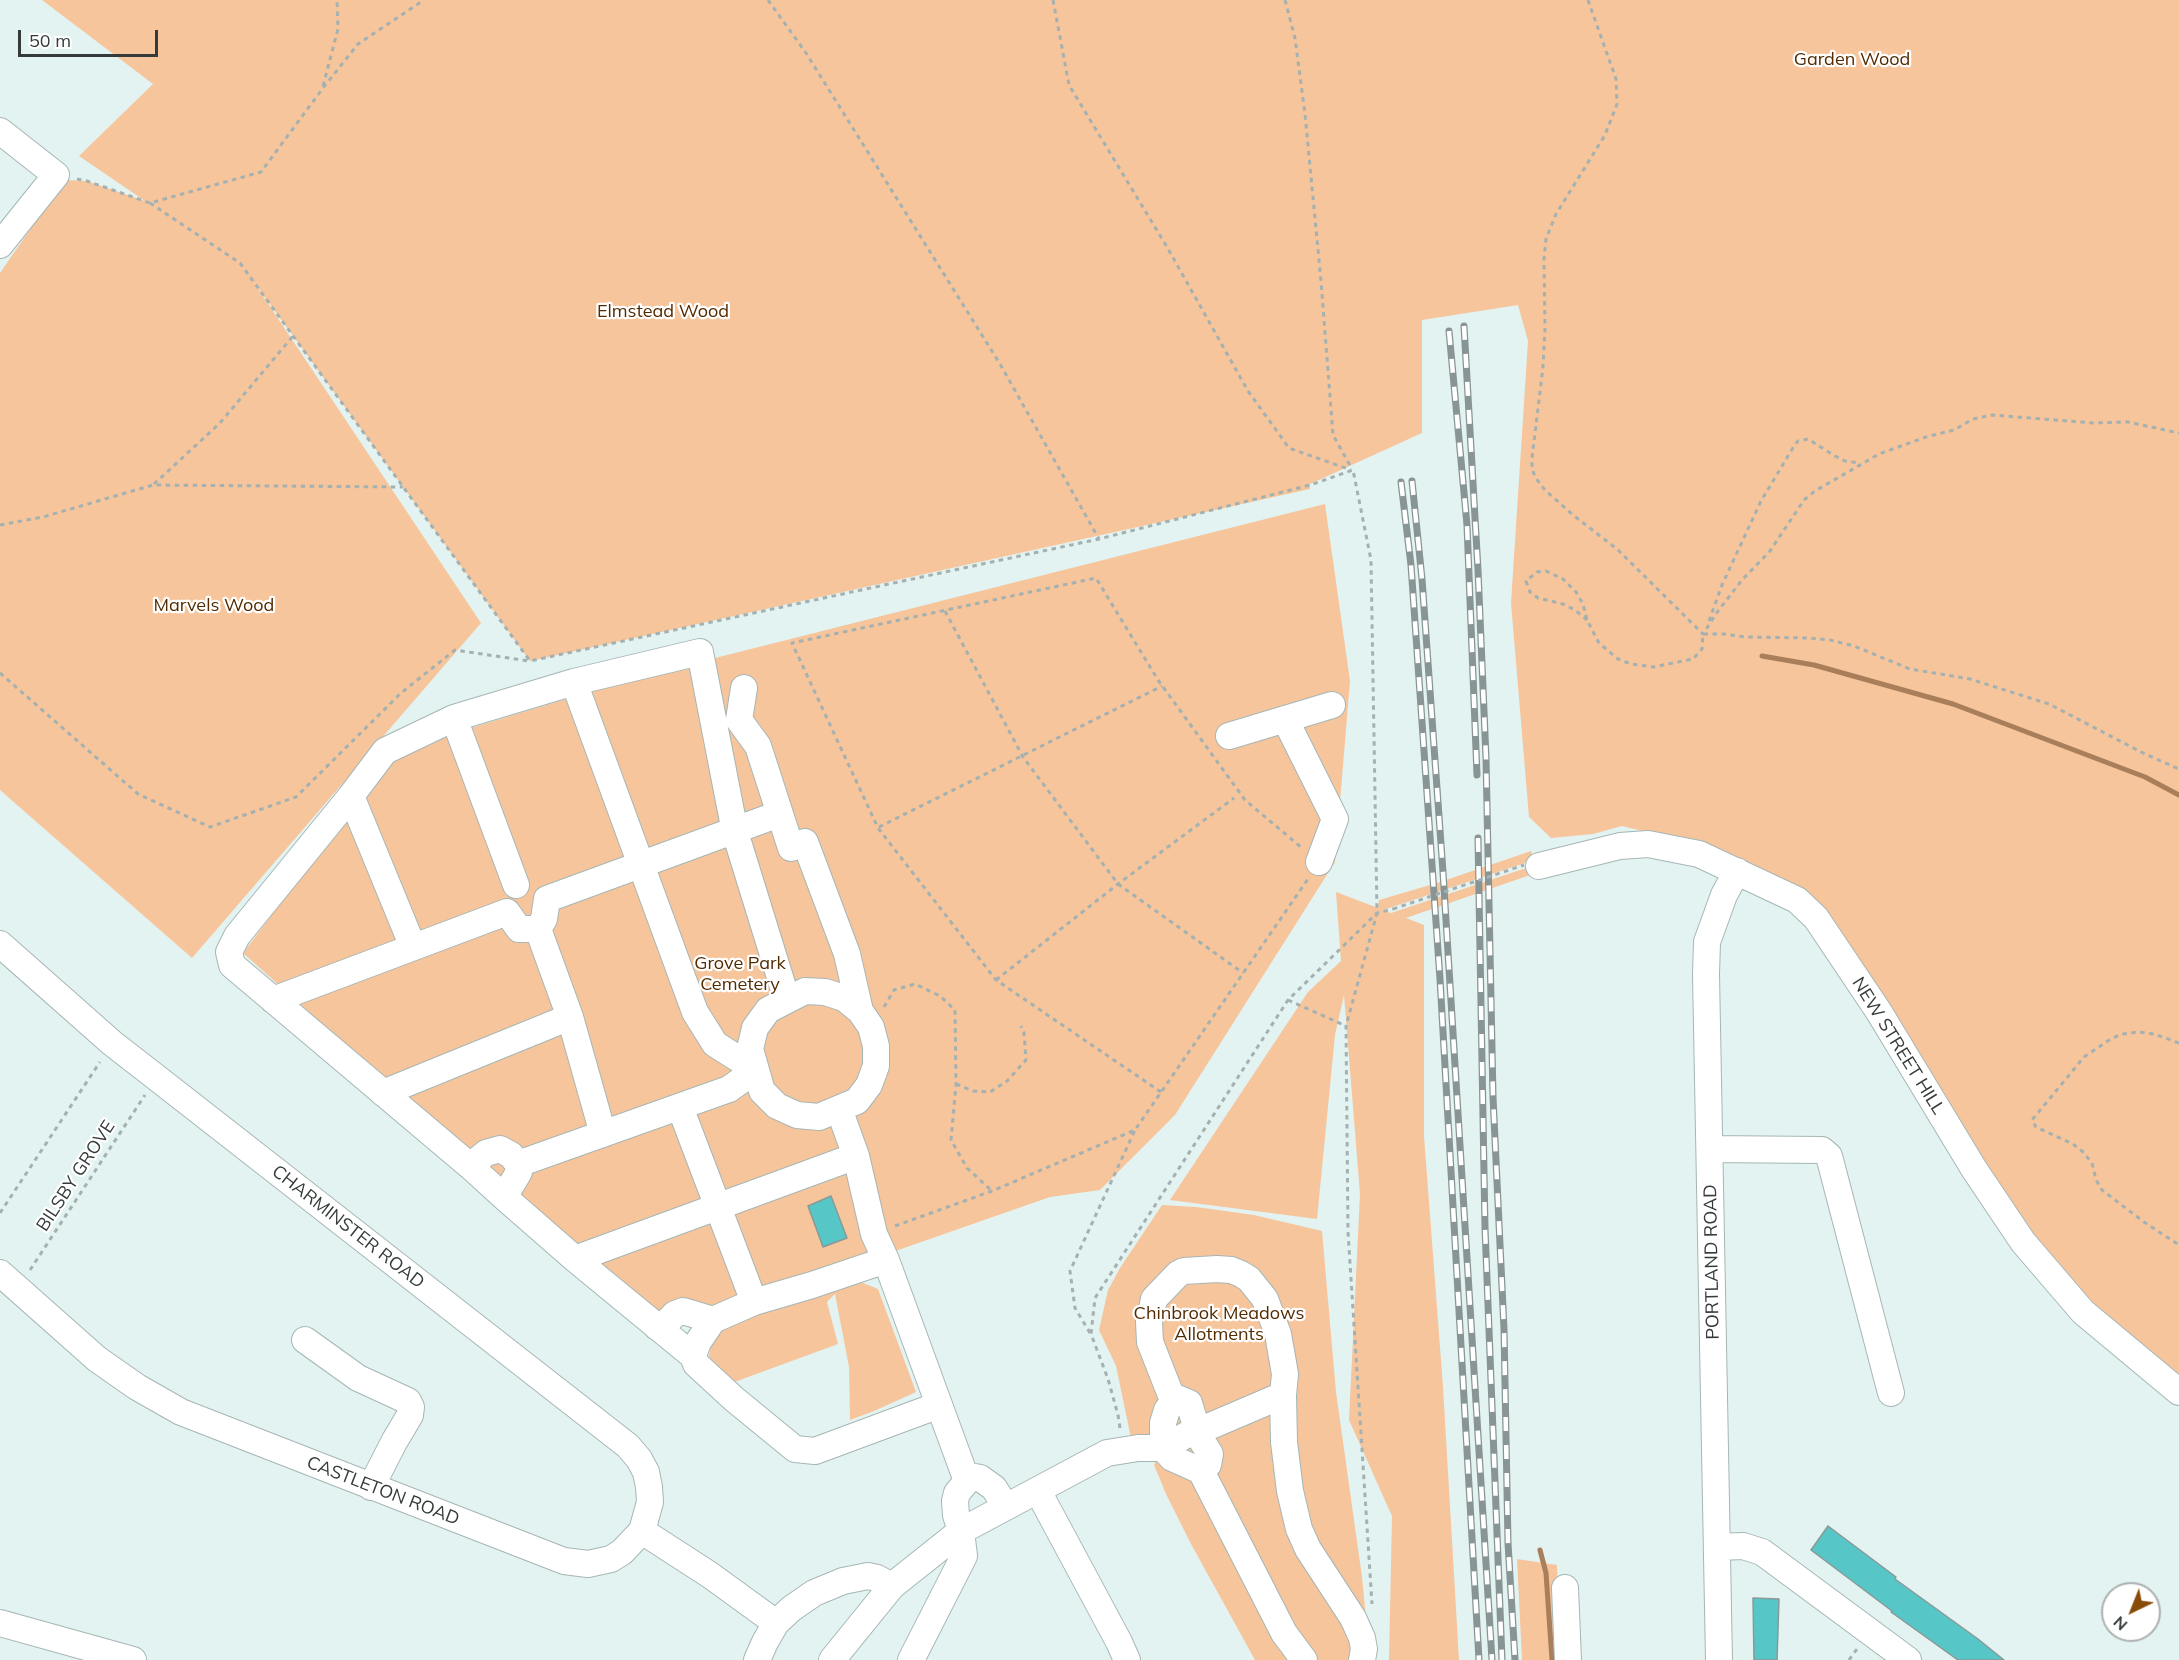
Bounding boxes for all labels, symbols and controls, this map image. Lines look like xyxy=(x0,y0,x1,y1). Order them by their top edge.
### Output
scale bar xyxy=(21,18,160,56)
text: 50 m xyxy=(29,29,71,52)
park label: Garden Wood xyxy=(1794,49,1910,71)
park label: Elmstead Wood xyxy=(597,301,729,323)
park label: Marvels Wood xyxy=(154,595,274,617)
park label: Grove Park Cemetery xyxy=(694,953,786,996)
street label: NEW STREET HILL xyxy=(1847,974,1949,1118)
street label: BILSBY GROVE xyxy=(32,1117,120,1235)
street label: CHARMINSTER ROAD xyxy=(267,1161,429,1293)
street label: PORTLAND ROAD xyxy=(1700,1184,1724,1340)
park label: Chinbrook Meadows Allotments xyxy=(1134,1303,1304,1346)
street label: CASTLETON ROAD xyxy=(304,1452,462,1530)
north arrow xyxy=(2101,1582,2161,1642)
text: N xyxy=(2109,1612,2131,1635)

